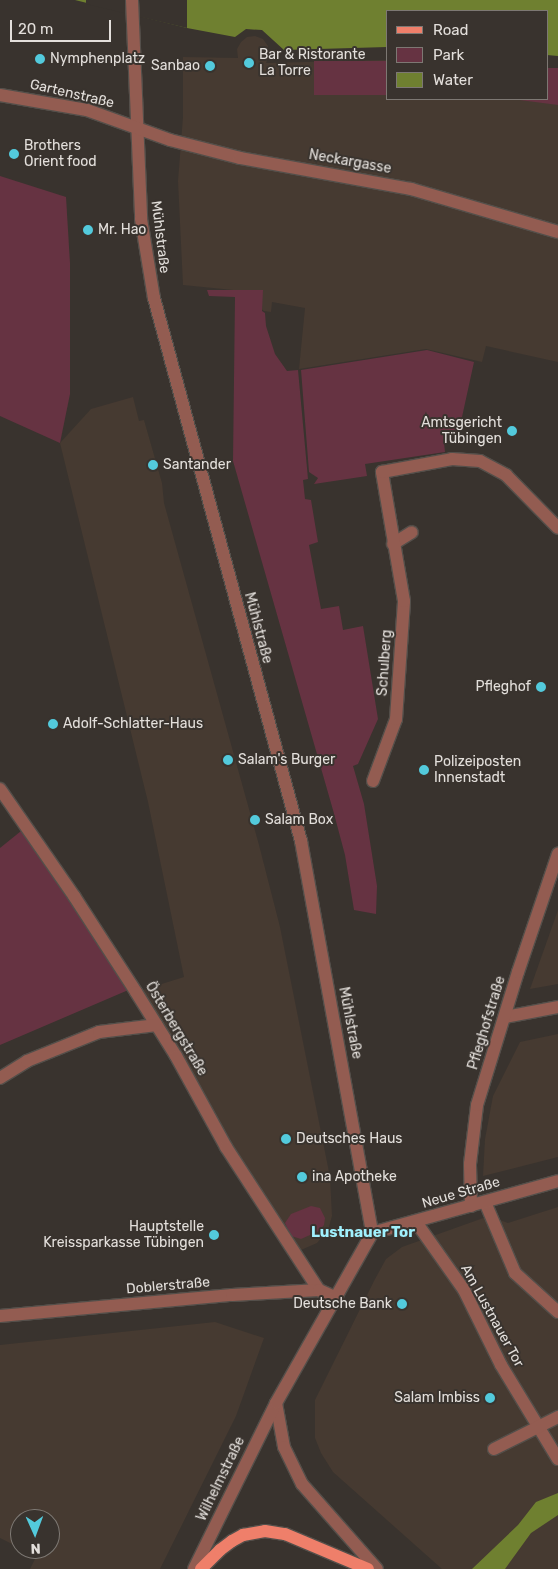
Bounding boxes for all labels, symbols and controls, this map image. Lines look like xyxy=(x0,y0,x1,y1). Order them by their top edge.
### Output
scale bar xyxy=(12,10,114,42)
legend xyxy=(386,10,548,100)
text: 20 m xyxy=(18,20,53,38)
text: Road xyxy=(433,21,469,39)
text: Park xyxy=(433,46,464,64)
place label: Bar & Ristorante La Torre xyxy=(259,47,366,80)
place label: Nymphenplatz xyxy=(50,51,145,67)
marker: Nymphenplatz xyxy=(34,53,46,65)
marker: Bar & Ristorante La Torre xyxy=(243,57,255,69)
place label: Sanbao xyxy=(151,58,200,74)
marker: Sanbao xyxy=(204,60,216,72)
text: Water xyxy=(433,71,473,89)
street label: Gartenstraße xyxy=(28,76,116,112)
place label: Brothers Orient food xyxy=(24,138,97,170)
street label: Neckargasse xyxy=(307,146,393,178)
marker: Brothers Orient food xyxy=(8,148,20,160)
street label: Mühlstraße xyxy=(147,200,173,274)
place label: Mr. Hao xyxy=(98,222,146,238)
marker: Mr. Hao xyxy=(82,224,94,236)
place label: Amtsgericht Tübingen xyxy=(421,415,502,448)
marker: Amtsgericht Tübingen xyxy=(506,425,518,437)
place label: Santander xyxy=(163,457,231,473)
marker: Santander xyxy=(147,459,159,471)
street label: Mühlstraße xyxy=(240,591,276,665)
street label: Schulberg xyxy=(374,629,396,697)
place label: Pfleghof xyxy=(476,679,531,695)
marker: Pfleghof xyxy=(535,681,547,693)
place label: Adolf-Schlatter-Haus xyxy=(63,716,203,732)
marker: Adolf-Schlatter-Haus xyxy=(47,718,59,730)
place label: Salam's Burger xyxy=(238,752,335,768)
marker: Salam's Burger xyxy=(222,754,234,766)
place label: Polizeiposten Innenstadt xyxy=(434,754,521,786)
marker: Polizeiposten Innenstadt xyxy=(418,764,430,776)
place label: Salam Box xyxy=(265,812,333,828)
marker: Salam Box xyxy=(249,814,261,826)
street label: Pfleghofstraße xyxy=(465,974,509,1072)
street label: Österbergstraße xyxy=(141,979,211,1079)
street label: Mühlstraße xyxy=(335,986,365,1060)
place label: Deutsches Haus xyxy=(296,1131,402,1147)
marker: Deutsches Haus xyxy=(280,1133,292,1145)
place label: ina Apotheke xyxy=(312,1169,397,1185)
marker: ina Apotheke xyxy=(296,1171,308,1183)
street label: Neue Straße xyxy=(420,1174,502,1212)
place label: Hauptstelle Kreissparkasse Tübingen xyxy=(43,1219,204,1252)
district label: Lustnauer Tor xyxy=(311,1224,415,1242)
marker: Hauptstelle Kreissparkasse Tübingen xyxy=(208,1229,220,1241)
street label: Am Lustnauer Tor xyxy=(457,1262,527,1370)
street label: Doblerstraße xyxy=(125,1274,211,1298)
place label: Deutsche Bank xyxy=(293,1296,392,1312)
marker: Deutsche Bank xyxy=(396,1298,408,1310)
place label: Salam Imbiss xyxy=(394,1390,480,1406)
marker: Salam Imbiss xyxy=(484,1392,496,1404)
street label: Wilhelmstraße xyxy=(193,1434,249,1524)
north arrow xyxy=(10,1509,60,1559)
text: N xyxy=(30,1540,41,1557)

